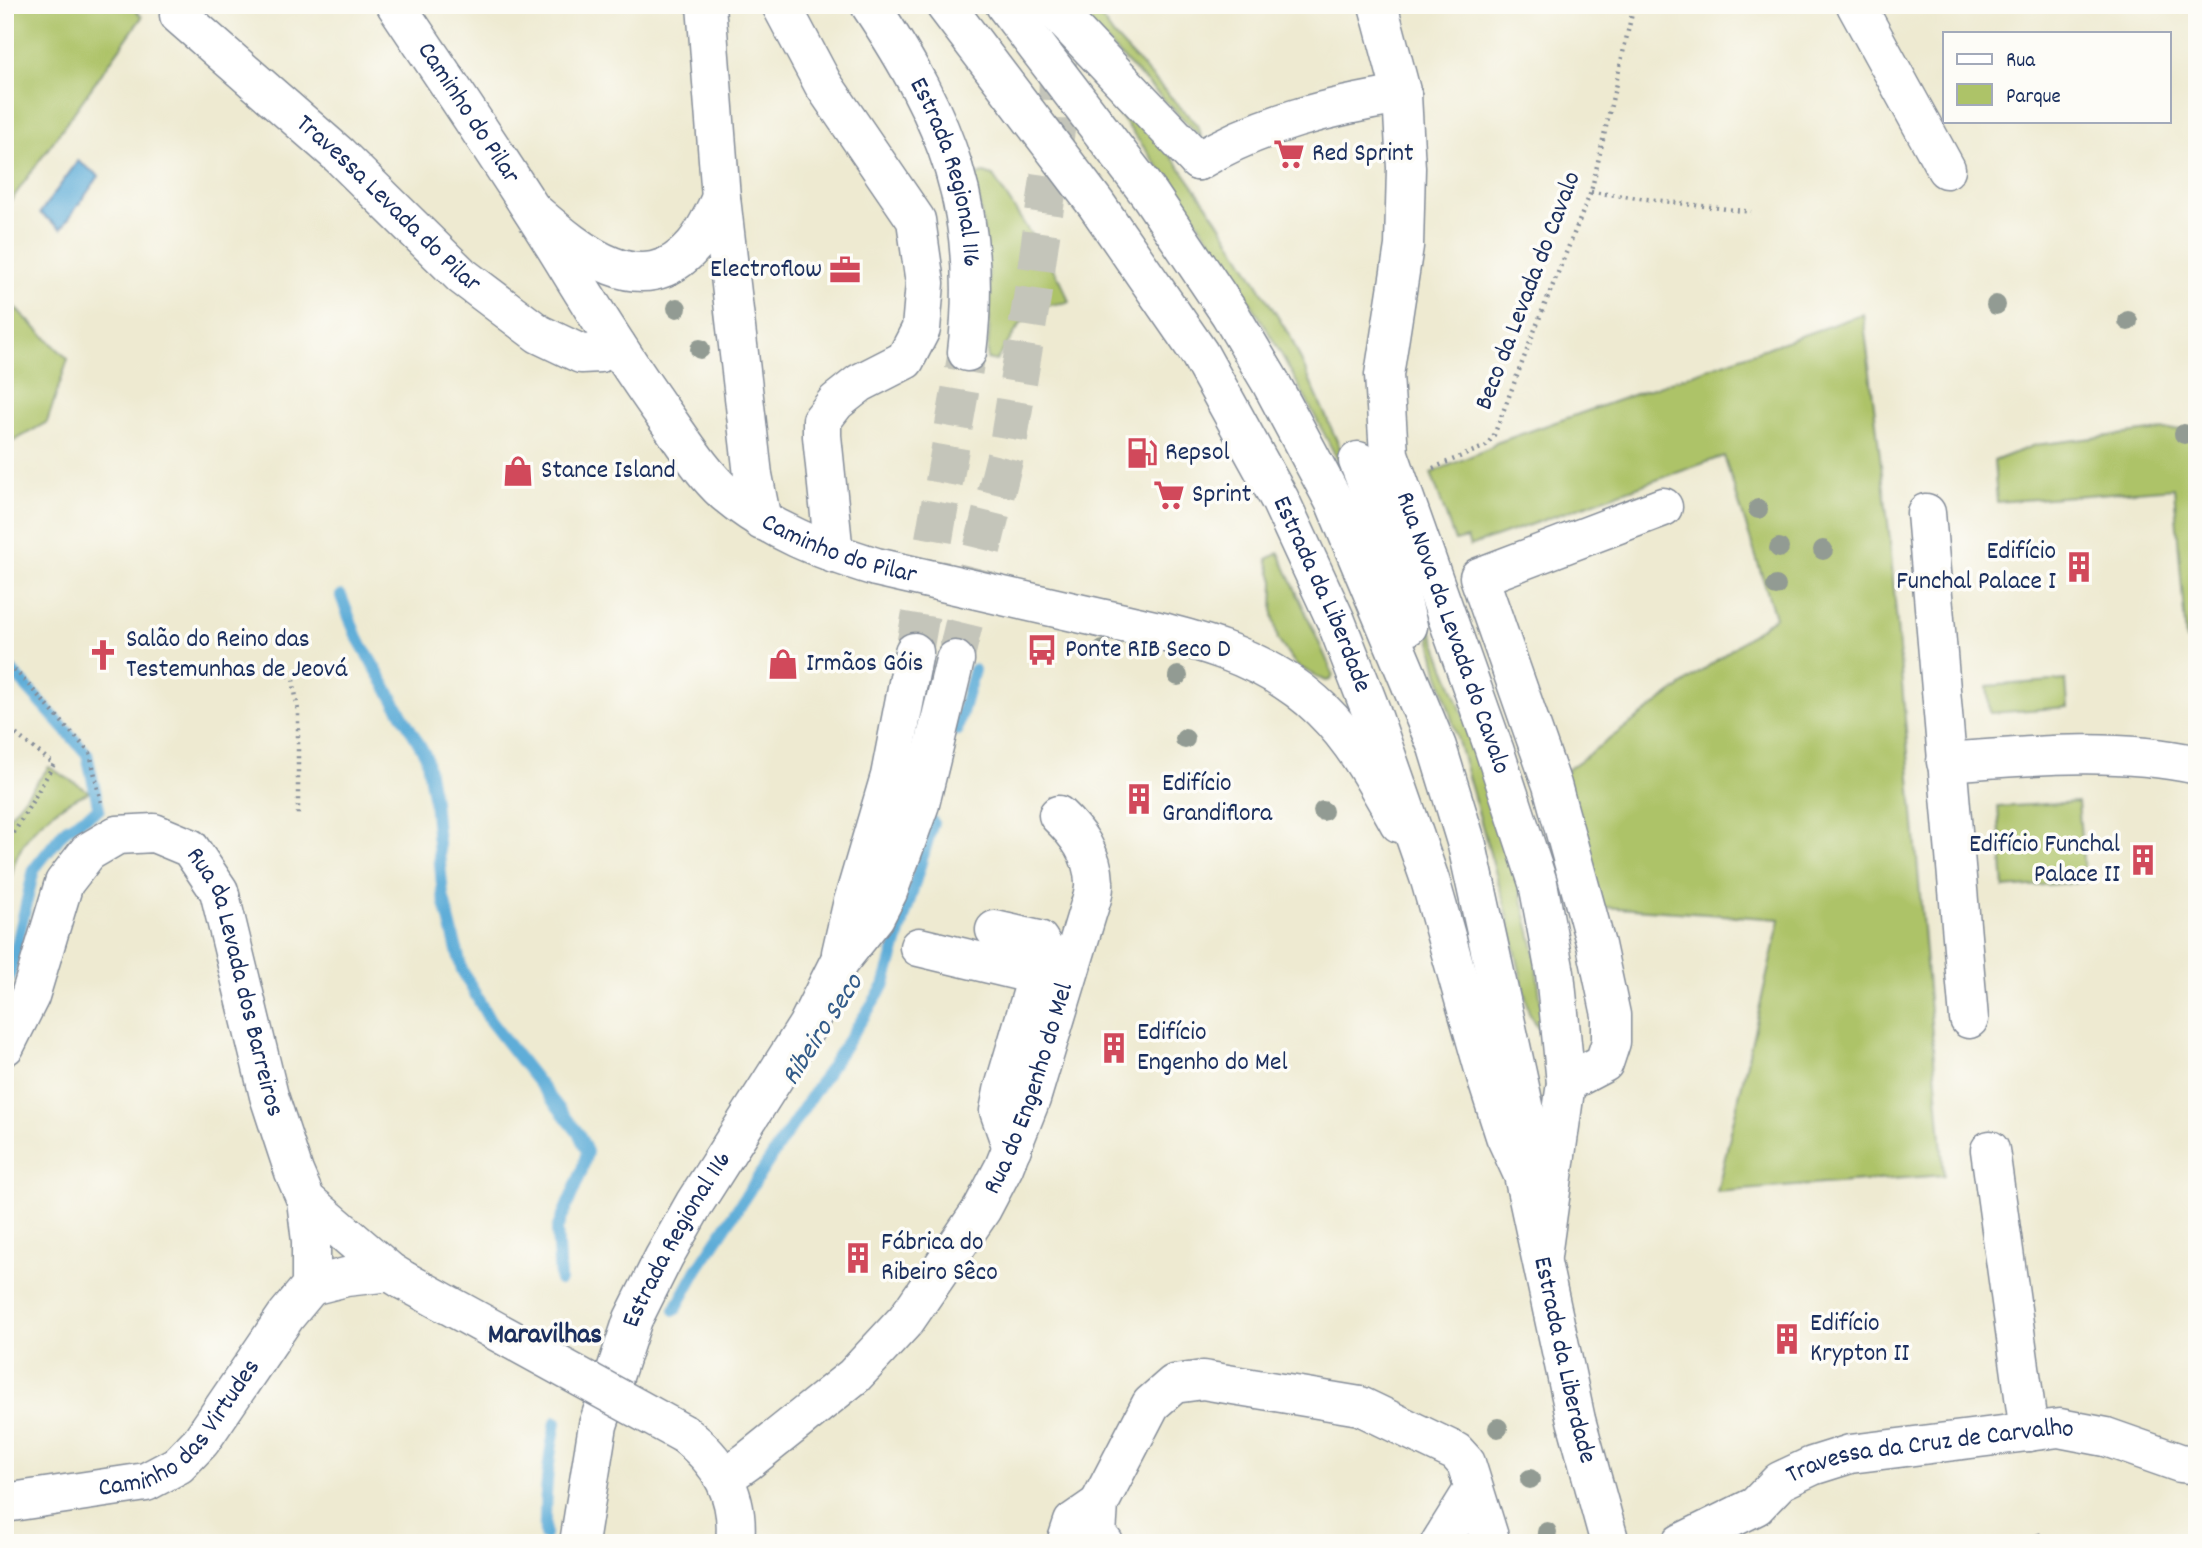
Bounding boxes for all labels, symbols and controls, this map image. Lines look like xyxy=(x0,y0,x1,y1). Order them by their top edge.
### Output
legend xyxy=(1943,32,2170,122)
street label: Caminho do Pilar xyxy=(407,35,529,192)
text: Rua xyxy=(2006,47,2036,77)
street label: Estrada Regional 116 xyxy=(899,71,989,268)
text: Parque xyxy=(2006,83,2061,113)
street label: Travessa Levada do Pilar xyxy=(287,106,489,302)
place label: Red Sprint xyxy=(1312,136,1414,173)
supermarket icon: Red Sprint xyxy=(1272,137,1306,171)
street label: Beco da Levada do Cavalo xyxy=(1466,166,1592,416)
place label: Electroflow xyxy=(710,252,822,289)
office icon: Electroflow xyxy=(828,253,862,287)
place label: Repsol xyxy=(1165,435,1230,472)
fuel station icon: Repsol xyxy=(1125,436,1159,470)
place label: Stance Island xyxy=(541,453,676,490)
shop icon: Stance Island xyxy=(501,454,535,488)
place label: Sprint xyxy=(1192,477,1252,514)
supermarket icon: Sprint xyxy=(1152,478,1186,512)
street label: Rua Nova da Levada do Cavalo xyxy=(1385,487,1520,779)
street label: Estrada da Liberdade xyxy=(1262,490,1381,698)
street label: Caminho do Pilar xyxy=(754,504,921,594)
place label: Edifício Funchal Palace I xyxy=(1896,534,2056,601)
building icon: Edifício Funchal Palace I xyxy=(2062,550,2096,584)
place label: Salão do Reino das Testemunhas de Jeová xyxy=(126,622,348,689)
place label: Ponte RIB Seco D xyxy=(1065,632,1231,669)
bus stop icon: Ponte RIB Seco D xyxy=(1025,633,1059,667)
church icon: Salão do Reino das Testemunhas de Jeová xyxy=(86,638,120,672)
place label: Irmãos Góis xyxy=(806,646,923,683)
shop icon: Irmãos Góis xyxy=(766,647,800,681)
place label: Edifício Grandiflora xyxy=(1162,766,1273,833)
building icon: Edifício Grandiflora xyxy=(1122,782,1156,816)
place label: Edifício Funchal Palace II xyxy=(1969,827,2120,894)
street label: Rua da Levada dos Barreiros xyxy=(176,840,293,1122)
building icon: Edifício Funchal Palace II xyxy=(2126,843,2160,877)
water label: Ribeiro Seco xyxy=(773,966,876,1095)
street label: Rua do Engenho do Mel xyxy=(974,978,1084,1201)
place label: Edifício Engenho do Mel xyxy=(1137,1015,1288,1082)
building icon: Edifício Engenho do Mel xyxy=(1097,1031,1131,1065)
street label: Estrada Regional 116 xyxy=(613,1144,741,1332)
place label: Fábrica do Ribeiro Sêco xyxy=(881,1225,998,1292)
building icon: Fábrica do Ribeiro Sêco xyxy=(841,1241,875,1275)
street label: Estrada da Liberdade xyxy=(1523,1253,1606,1468)
place label: Edifício Krypton II xyxy=(1810,1306,1909,1373)
district label: Maravilhas xyxy=(488,1317,602,1357)
building icon: Edifício Krypton II xyxy=(1770,1322,1804,1356)
street label: Caminho das Virtudes xyxy=(96,1352,270,1507)
street label: Travessa da Cruz de Carvalho xyxy=(1780,1409,2077,1494)

